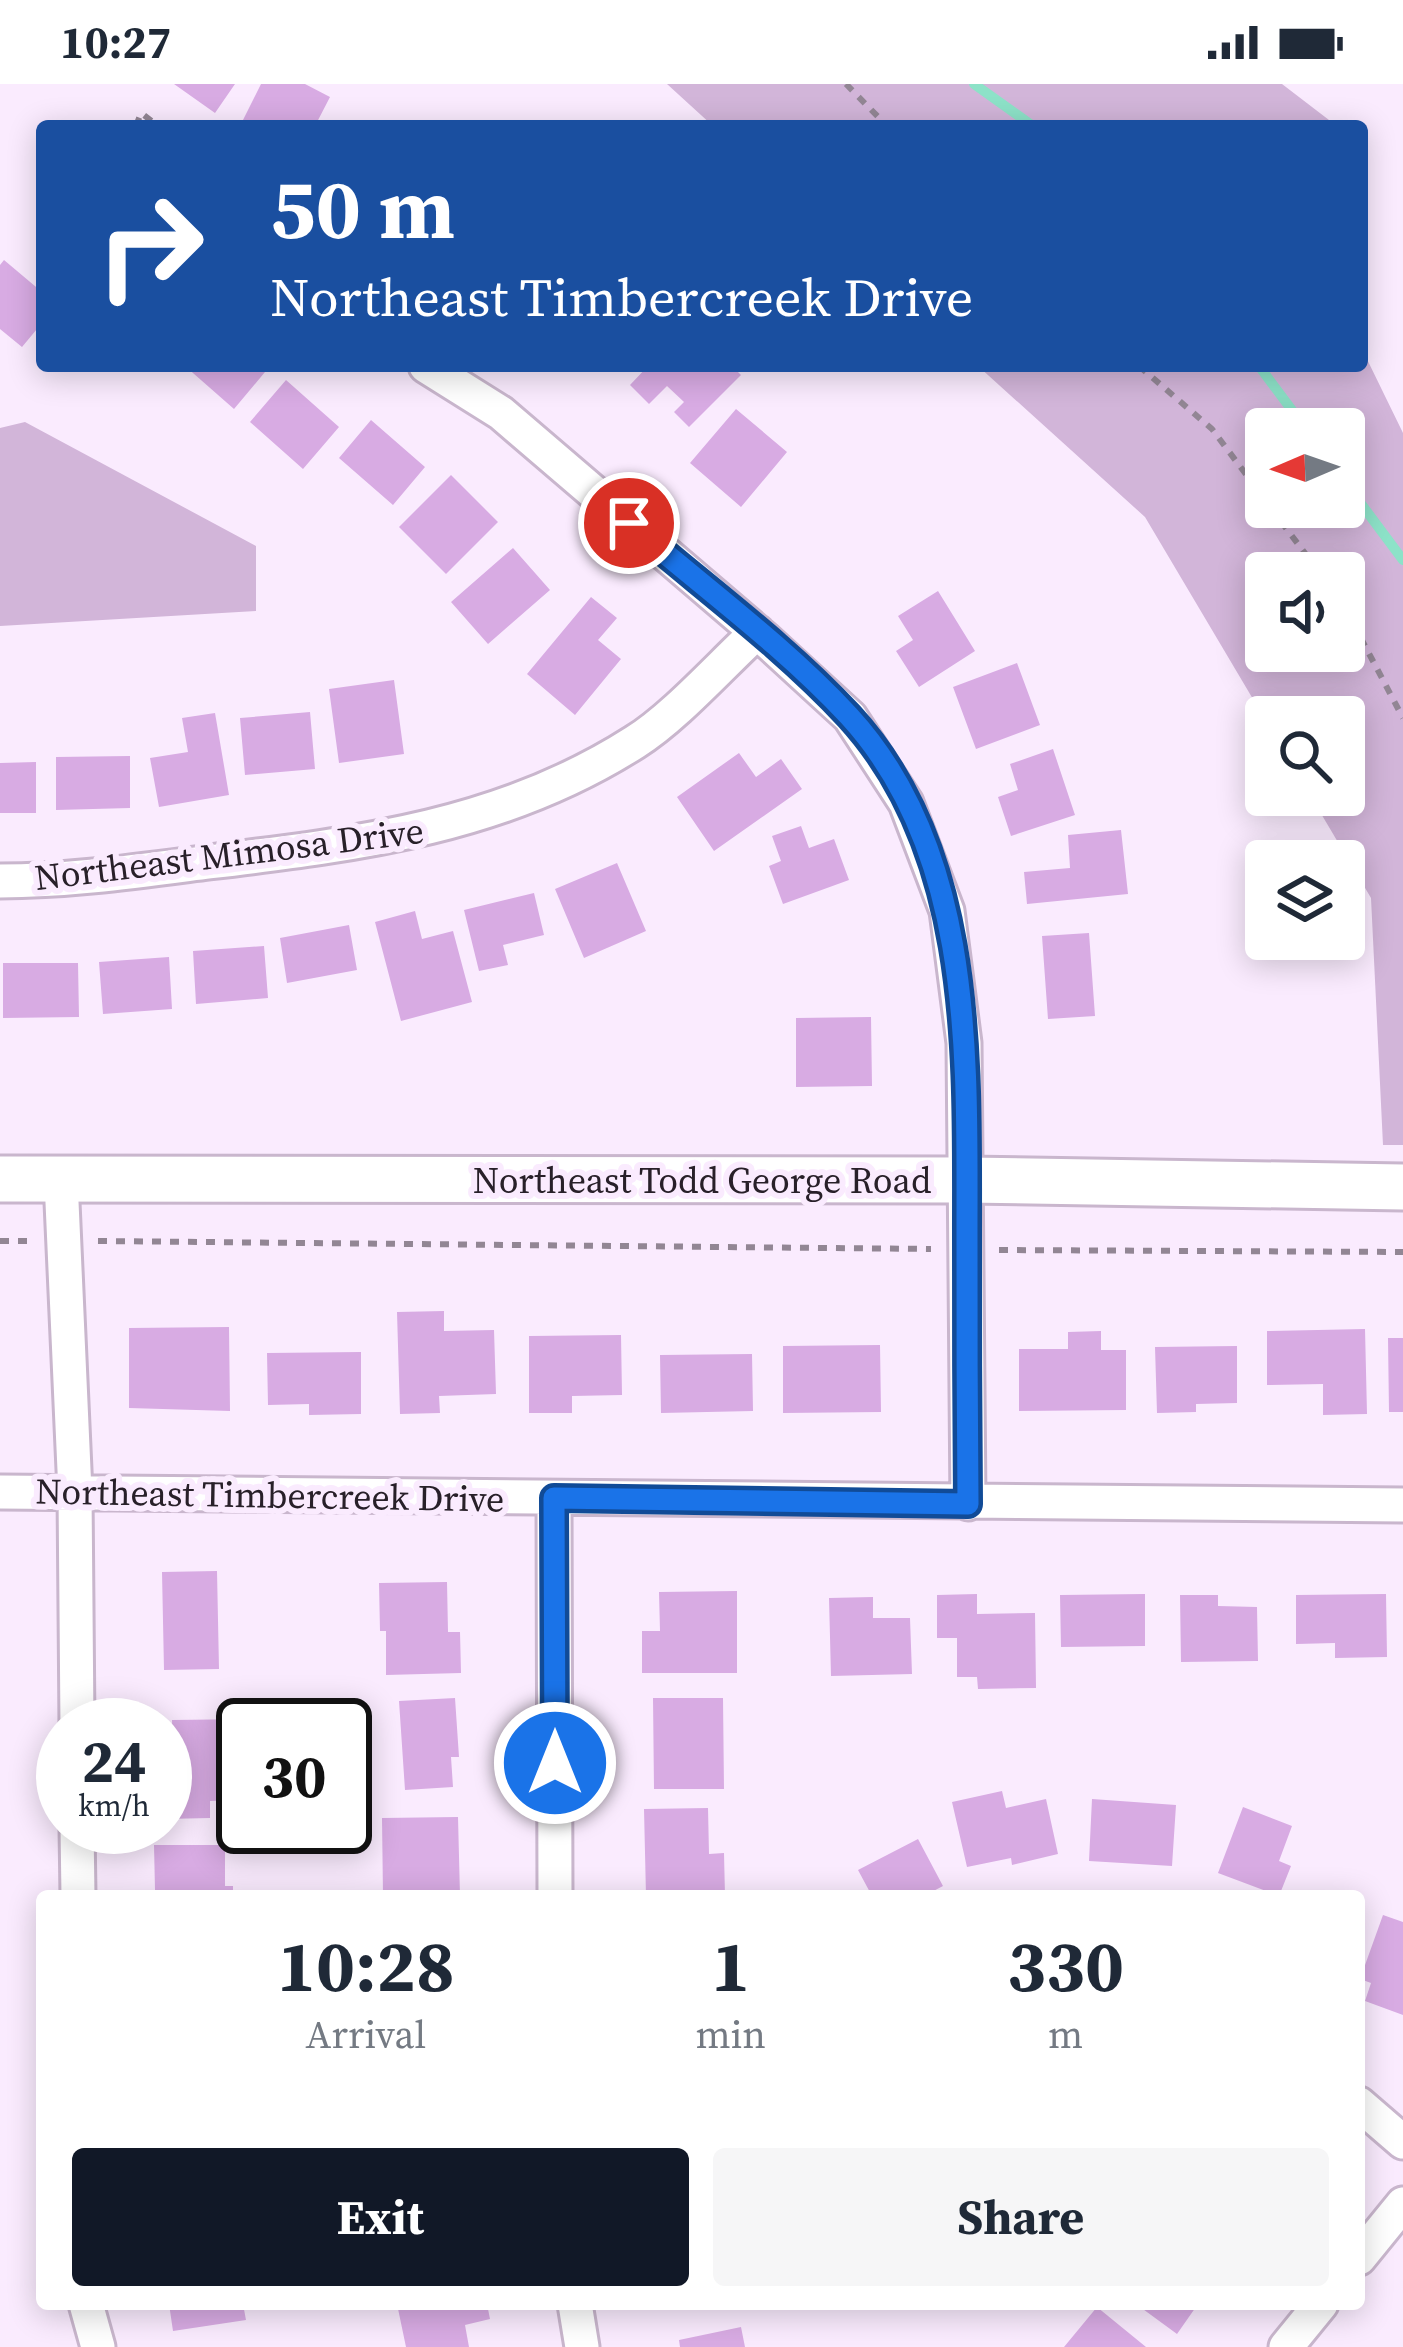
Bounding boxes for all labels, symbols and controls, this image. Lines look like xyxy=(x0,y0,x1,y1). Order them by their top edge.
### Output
text: 10:27 xyxy=(60,11,171,73)
text: 50 m xyxy=(270,151,455,266)
icon: right xyxy=(72,168,228,324)
text: Northeast Timbercreek Drive xyxy=(270,260,973,334)
north arrow xyxy=(1245,408,1365,528)
map controls xyxy=(1245,408,1365,960)
pin xyxy=(578,472,680,574)
icon: arrive xyxy=(596,490,662,556)
button: sound xyxy=(1245,552,1365,672)
button: search xyxy=(1245,696,1365,816)
street label: Northeast Mimosa Drive xyxy=(32,806,426,902)
button: layers xyxy=(1245,840,1365,960)
street label: Northeast Todd George Road xyxy=(473,1156,931,1205)
street label: Northeast Timbercreek Drive xyxy=(35,1466,505,1524)
speed limit sign: 30 xyxy=(216,1698,372,1854)
position arrow xyxy=(492,1700,618,1826)
text: 24 xyxy=(81,1720,147,1802)
text: km/h xyxy=(78,1785,150,1826)
text: 10:28 xyxy=(277,1916,455,2015)
text: 1 xyxy=(711,1916,750,2015)
text: 330 xyxy=(1007,1916,1124,2015)
text: Arrival xyxy=(306,2008,426,2061)
text: min xyxy=(696,2008,766,2061)
text: m xyxy=(1048,2008,1083,2061)
button: Exit xyxy=(72,2148,689,2286)
button: Share xyxy=(713,2148,1329,2286)

